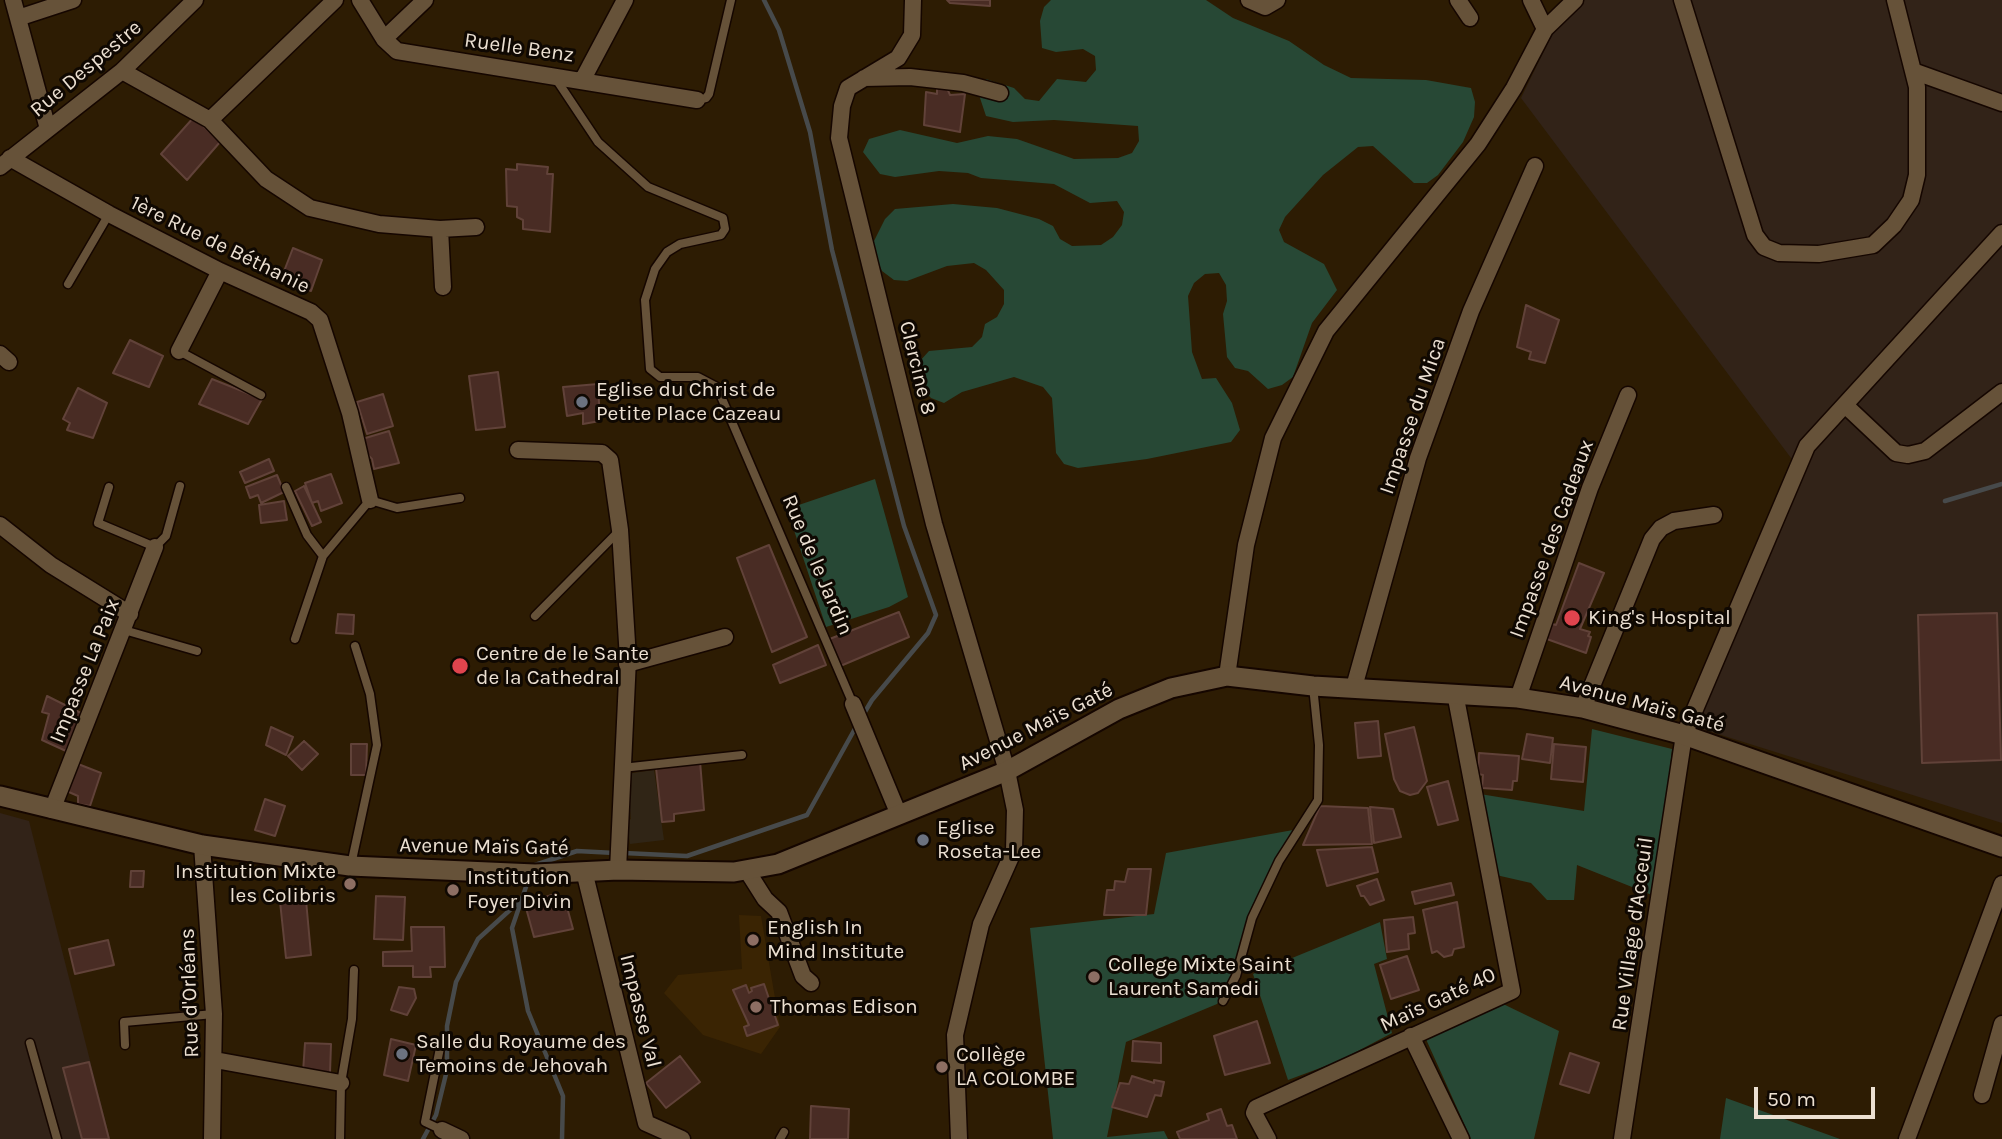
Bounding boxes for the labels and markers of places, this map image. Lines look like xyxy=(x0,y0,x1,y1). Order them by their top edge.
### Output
place label: Eglise du Christ de Petite Place Cazeau xyxy=(596,377,781,427)
marker: Eglise du Christ de Petite Place Cazeau xyxy=(574,394,590,410)
place label: King's Hospital xyxy=(1588,605,1731,631)
marker: King's Hospital xyxy=(1562,608,1582,628)
place label: Centre de le Sante de la Cathedral xyxy=(476,641,649,691)
marker: Centre de le Sante de la Cathedral xyxy=(450,656,470,676)
place label: Eglise Roseta-Lee xyxy=(937,815,1041,865)
marker: Eglise Roseta-Lee xyxy=(915,832,931,848)
place label: Institution Mixte les Colibris xyxy=(175,859,336,909)
place label: Institution Foyer Divin xyxy=(467,865,572,915)
marker: Institution Mixte les Colibris xyxy=(342,876,358,892)
marker: Institution Foyer Divin xyxy=(445,882,461,898)
place label: English In Mind Institute xyxy=(767,915,904,965)
marker: English In Mind Institute xyxy=(745,932,761,948)
place label: College Mixte Saint Laurent Samedi xyxy=(1108,952,1292,1002)
marker: College Mixte Saint Laurent Samedi xyxy=(1086,969,1102,985)
place label: Thomas Edison xyxy=(770,994,918,1020)
marker: Thomas Edison xyxy=(748,999,764,1015)
place label: Salle du Royaume des Temoins de Jehovah xyxy=(416,1029,626,1079)
place label: Collège LA COLOMBE xyxy=(956,1042,1075,1092)
marker: Salle du Royaume des Temoins de Jehovah xyxy=(394,1046,410,1062)
marker: Collège LA COLOMBE xyxy=(934,1059,950,1075)

